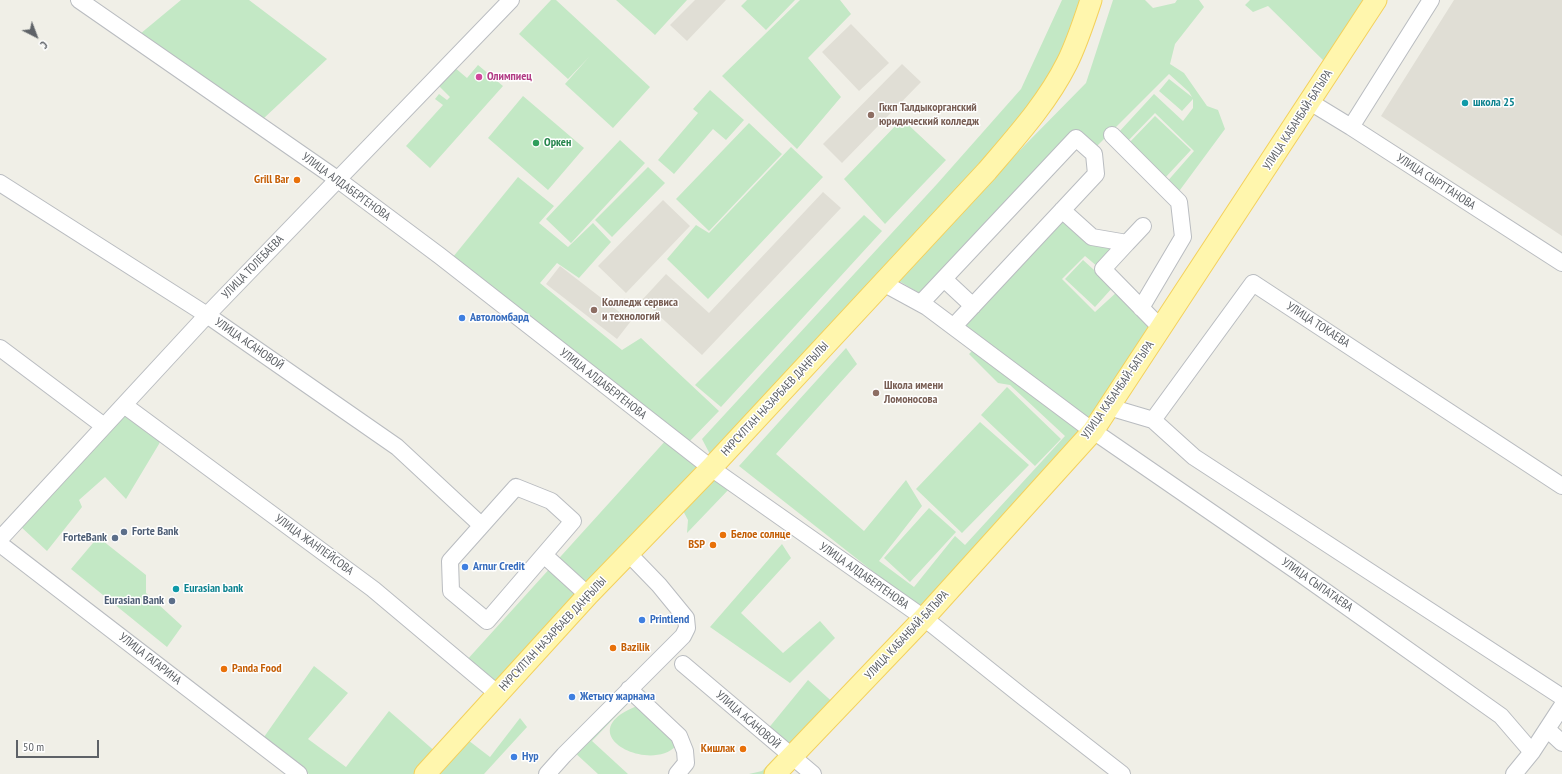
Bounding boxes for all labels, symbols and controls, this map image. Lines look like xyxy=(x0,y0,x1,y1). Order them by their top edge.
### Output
north arrow xyxy=(16,16,56,56)
text: С xyxy=(37,38,51,52)
street label: УЛИЦА КАБАНБАЙ-БАТЫРА xyxy=(1260,67,1336,173)
place label: Олимпиец xyxy=(487,70,532,84)
marker: Олимпиец xyxy=(474,72,484,82)
place label: школа 25 xyxy=(1473,96,1515,110)
marker: школа 25 xyxy=(1460,98,1470,108)
place label: Гккп Талдыкорганский юридический колледж xyxy=(879,101,979,129)
marker: Гккп Талдыкорганский юридический колледж xyxy=(866,110,876,120)
place label: Оркен xyxy=(544,136,571,150)
marker: Оркен xyxy=(531,138,541,148)
street label: УЛИЦА АЛДАБЕРГЕНОВА xyxy=(299,150,393,224)
street label: УЛИЦА СЫРТТАНОВА xyxy=(1394,151,1478,213)
place label: Grill Bar xyxy=(254,173,289,187)
marker: Grill Bar xyxy=(292,175,302,185)
street label: УЛИЦА ТОЛЕБАЕВА xyxy=(219,232,287,302)
place label: Колледж сервиса и технологий xyxy=(602,296,678,324)
street label: УЛИЦА ТОКАЕВА xyxy=(1284,299,1352,351)
marker: Колледж сервиса и технологий xyxy=(589,305,599,315)
place label: Автоломбард xyxy=(470,311,529,325)
marker: Автоломбард xyxy=(457,313,467,323)
street label: УЛИЦА АСАНОВОЙ xyxy=(212,315,286,373)
street label: УЛИЦА КАБАНБАЙ-БАТЫРА xyxy=(1079,338,1157,442)
street label: НҰРСҰЛТАН НАЗАРБАЕВ ДАҢҒЫЛЫ xyxy=(718,339,832,459)
street label: УЛИЦА АЛДАБЕРГЕНОВА xyxy=(557,346,649,422)
place label: Школа имени Ломоносова xyxy=(884,379,943,407)
marker: Школа имени Ломоносова xyxy=(871,388,881,398)
street label: УЛИЦА ЖАНПЕЙСОВА xyxy=(272,512,356,578)
place label: Forte Bank xyxy=(132,525,178,539)
marker: Forte Bank xyxy=(119,527,129,537)
place label: Белое солнце xyxy=(731,528,791,542)
marker: Белое солнце xyxy=(718,530,728,540)
place label: ForteBank xyxy=(63,531,107,545)
marker: ForteBank xyxy=(110,533,120,543)
place label: BSP xyxy=(688,538,705,552)
marker: BSP xyxy=(708,540,718,550)
street label: УЛИЦА АЛДАБЕРГЕНОВА xyxy=(816,540,912,612)
street label: УЛИЦА СЫПАТАЕВА xyxy=(1279,555,1355,615)
place label: Arnur Credit xyxy=(473,560,525,574)
marker: Arnur Credit xyxy=(460,562,470,572)
street label: НҰРСҰЛТАН НАЗАРБАЕВ ДАҢҒЫЛЫ xyxy=(496,574,610,694)
place label: Eurasian bank xyxy=(184,582,243,596)
marker: Eurasian bank xyxy=(171,584,181,594)
street label: УЛИЦА КАБАНБАЙ-БАТЫРА xyxy=(862,588,952,682)
place label: Eurasian Bank xyxy=(104,594,164,608)
marker: Eurasian Bank xyxy=(167,596,177,606)
place label: Printlend xyxy=(650,613,689,627)
marker: Printlend xyxy=(637,615,647,625)
street label: УЛИЦА ГАГАРИНА xyxy=(116,630,184,688)
place label: Bazilik xyxy=(621,641,650,655)
marker: Bazilik xyxy=(608,643,618,653)
place label: Panda Food xyxy=(232,662,282,676)
marker: Panda Food xyxy=(219,664,229,674)
street label: УЛИЦА АСАНОВОЙ xyxy=(713,688,783,752)
place label: Жетысу жарнама xyxy=(580,690,655,704)
marker: Жетысу жарнама xyxy=(567,692,577,702)
scale bar xyxy=(18,732,101,758)
text: 50 m xyxy=(23,739,44,754)
place label: Кишлак xyxy=(701,742,735,756)
marker: Кишлак xyxy=(738,744,748,754)
place label: Нур xyxy=(522,750,539,764)
marker: Нур xyxy=(509,752,519,762)

